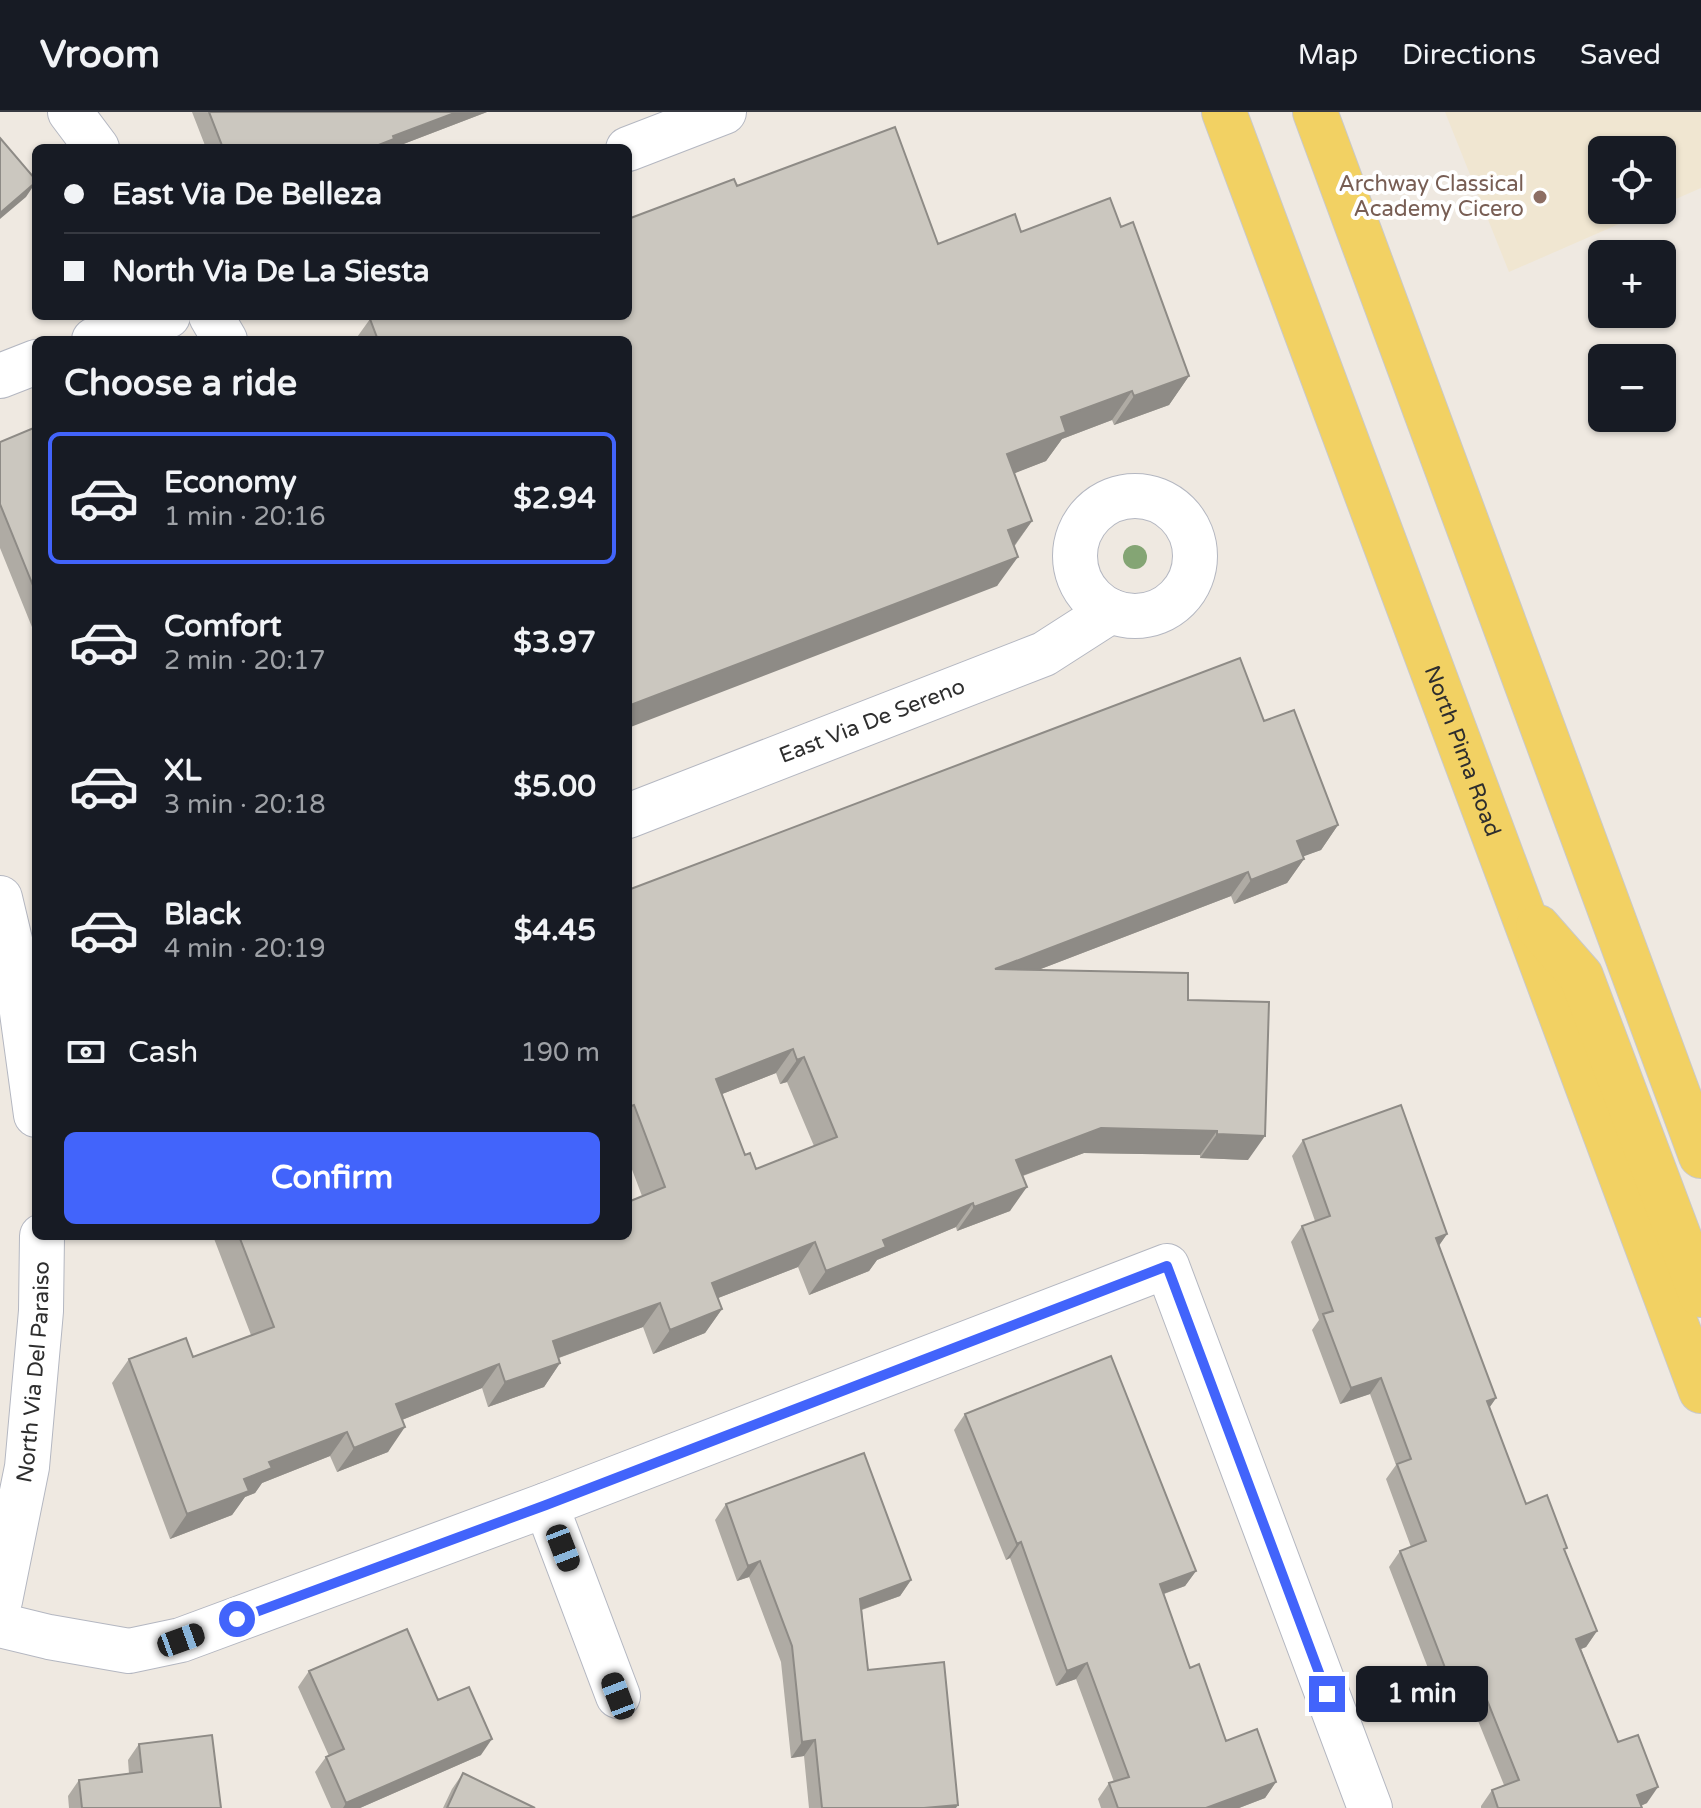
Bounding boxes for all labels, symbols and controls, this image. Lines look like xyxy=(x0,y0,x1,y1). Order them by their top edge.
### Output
text: Vroom xyxy=(40,32,160,78)
text: Map xyxy=(1298,38,1358,72)
text: Directions xyxy=(1402,38,1536,72)
text: Saved xyxy=(1580,38,1661,72)
map controls xyxy=(1588,136,1676,432)
button: locate xyxy=(1588,136,1676,224)
place label: Archway Classical Academy Cicero xyxy=(1338,171,1524,222)
text: East Via De Belleza xyxy=(112,176,382,213)
marker: Archway Classical Academy Cicero xyxy=(1531,188,1549,206)
button: + xyxy=(1588,240,1676,328)
text: North Via De La Siesta xyxy=(112,253,430,290)
button: − xyxy=(1588,344,1676,432)
text: Choose a ride xyxy=(64,362,297,405)
icon: car xyxy=(68,462,140,534)
text: Economy xyxy=(164,464,297,501)
text: $2.94 xyxy=(513,480,596,517)
text: 1 min · 20:16 xyxy=(164,501,326,532)
icon: car xyxy=(68,606,140,678)
text: Comfort xyxy=(164,608,282,645)
text: $3.97 xyxy=(513,624,596,661)
text: 2 min · 20:17 xyxy=(164,645,326,676)
street label: North Pima Road xyxy=(1419,662,1506,840)
street label: East Via De Sereno xyxy=(776,673,969,769)
icon: car xyxy=(68,750,140,822)
text: XL xyxy=(164,752,201,789)
text: $5.00 xyxy=(514,768,596,805)
text: 3 min · 20:18 xyxy=(164,789,326,820)
icon: car xyxy=(68,894,140,966)
text: Black xyxy=(164,896,241,933)
text: $4.45 xyxy=(514,912,596,949)
text: 4 min · 20:19 xyxy=(164,933,326,964)
icon: cash xyxy=(64,1030,108,1074)
text: Cash xyxy=(128,1034,198,1071)
text: 190 m xyxy=(520,1037,600,1068)
button: Confirm xyxy=(64,1132,600,1224)
street label: North Via Del Paraiso xyxy=(11,1261,55,1485)
car xyxy=(543,1521,583,1575)
route start xyxy=(219,1601,255,1637)
car xyxy=(154,1621,208,1659)
callout: 1 min xyxy=(1355,1666,1487,1722)
car xyxy=(598,1669,638,1723)
route end xyxy=(1309,1676,1345,1712)
text: 1 min xyxy=(1387,1678,1457,1709)

